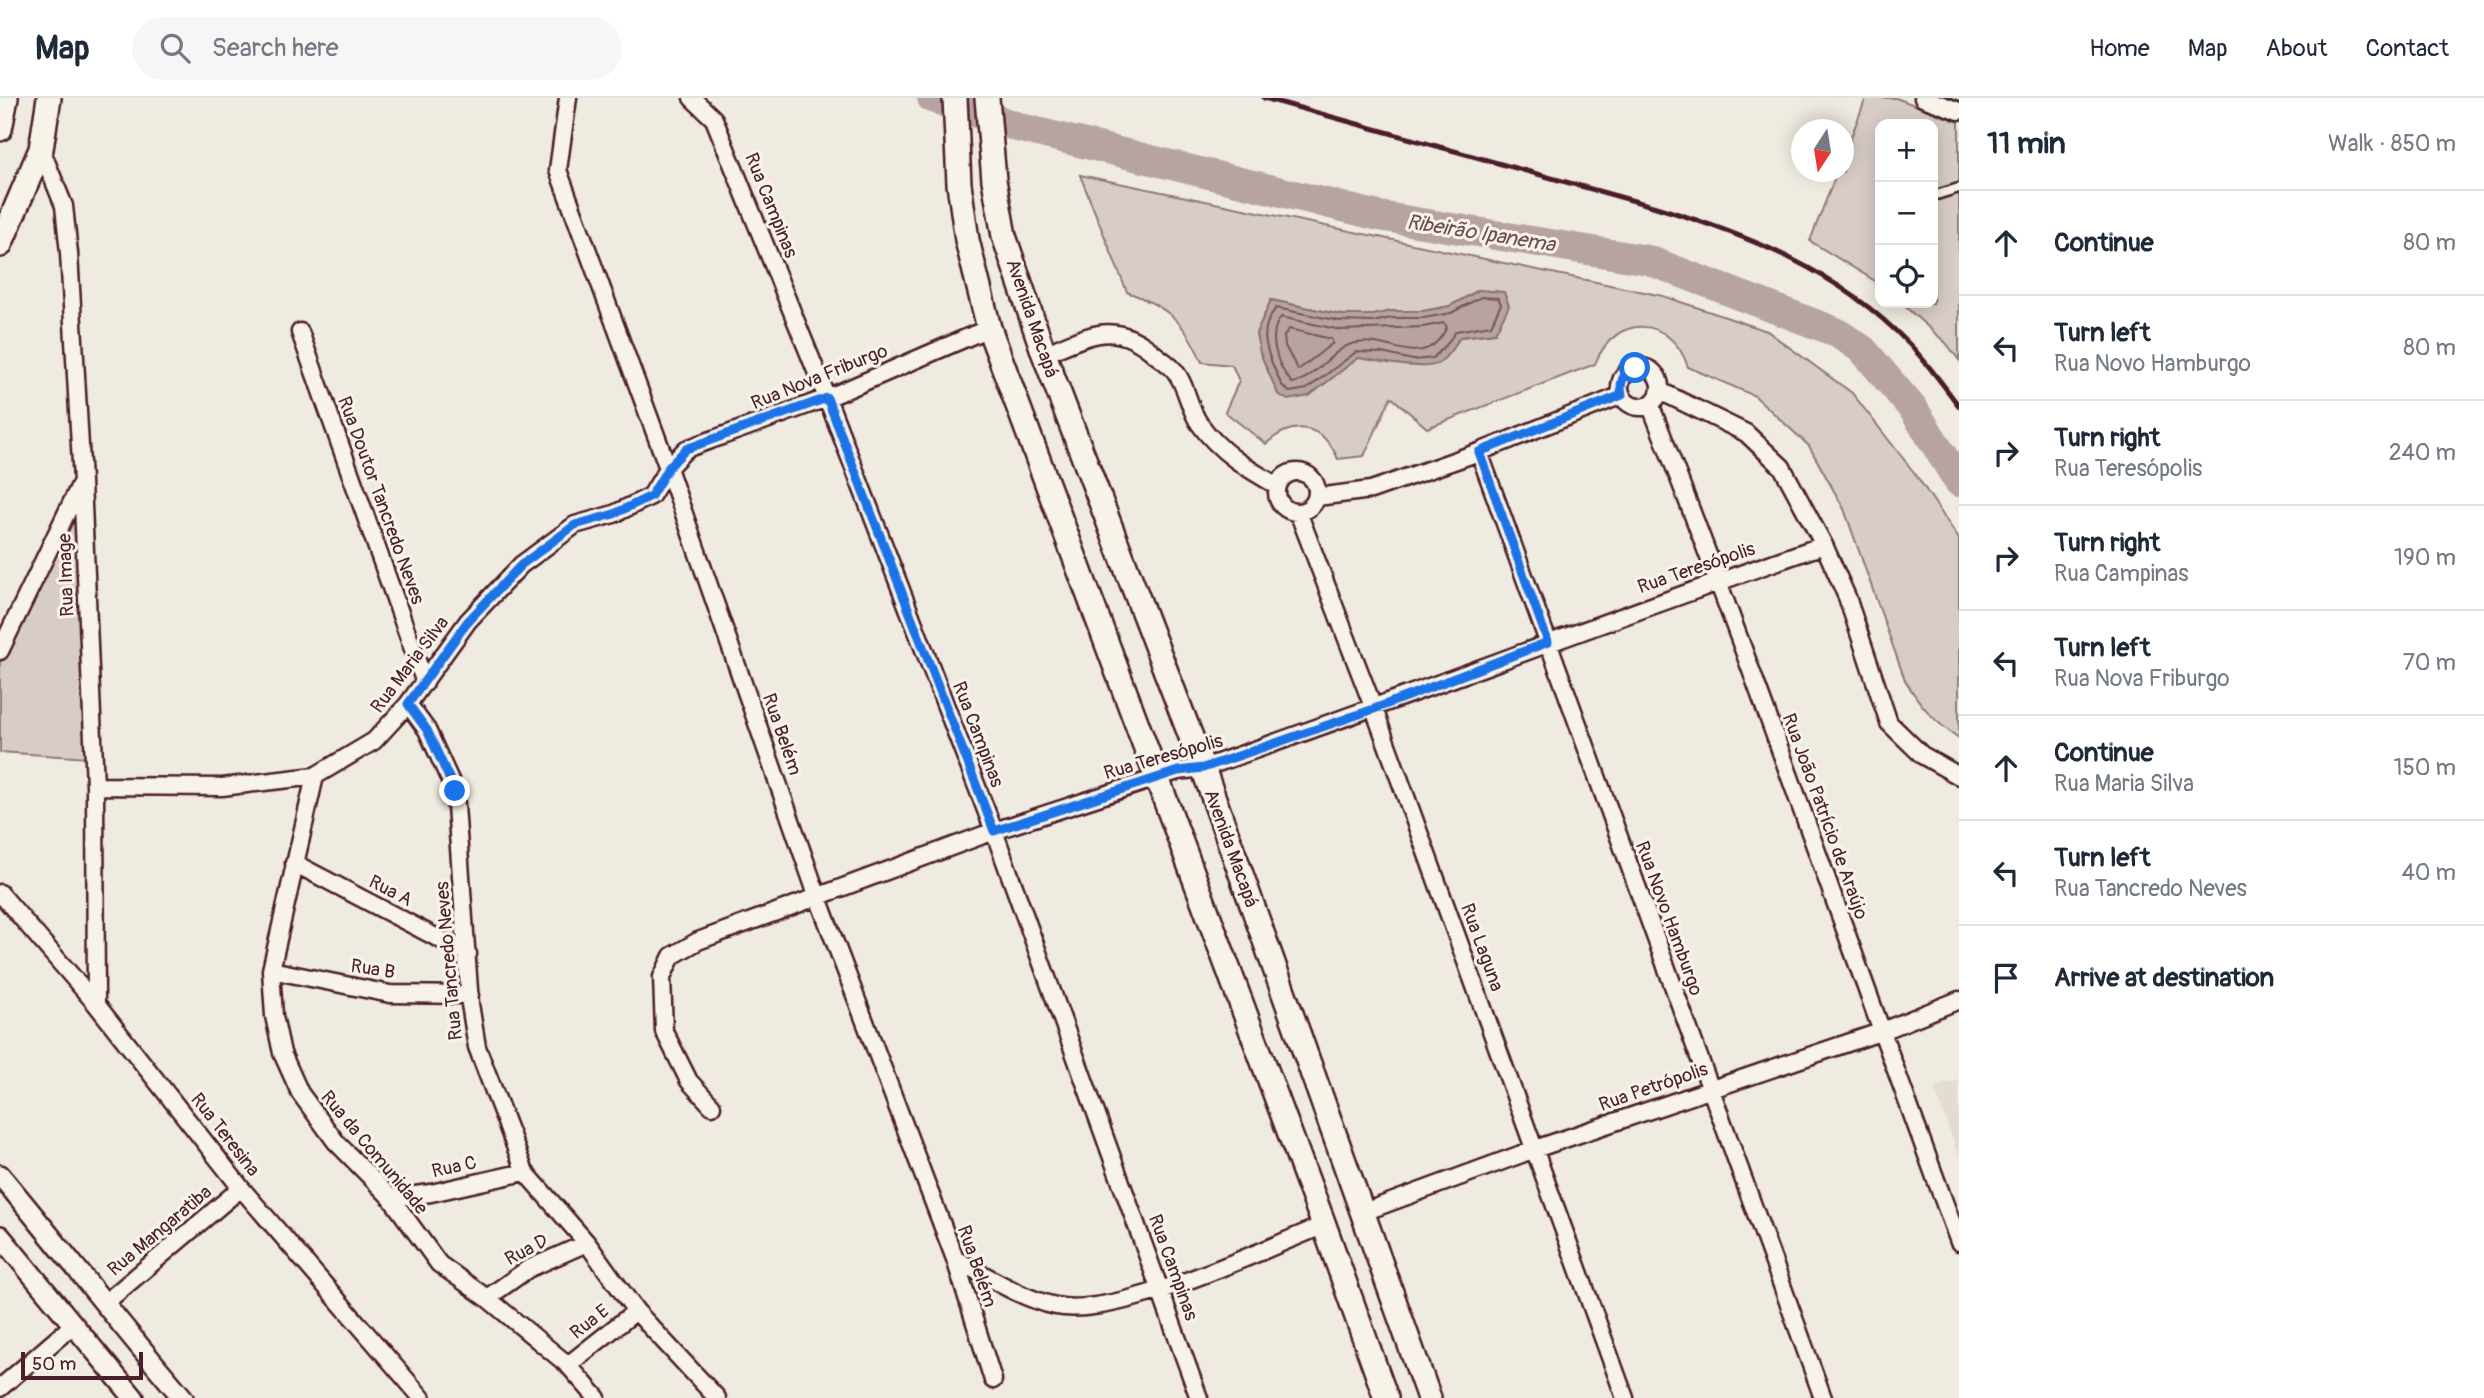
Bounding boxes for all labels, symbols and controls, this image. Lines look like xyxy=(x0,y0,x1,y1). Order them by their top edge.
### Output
search box xyxy=(132,17,622,80)
text: Map xyxy=(35,28,90,69)
icon: search xyxy=(156,29,194,67)
text: Search here xyxy=(212,32,339,64)
text: Home xyxy=(2089,34,2150,63)
text: Map xyxy=(2188,34,2228,63)
text: About xyxy=(2266,34,2328,63)
text: Contact xyxy=(2366,34,2449,63)
north arrow xyxy=(1791,119,1854,182)
map controls xyxy=(1875,119,1938,308)
button: + xyxy=(1875,119,1938,182)
text: 11 min xyxy=(1987,125,2066,162)
text: Walk · 850 m xyxy=(2328,129,2456,158)
street label: Rua Campinas xyxy=(739,149,803,262)
button: − xyxy=(1875,182,1938,245)
water label: Ribeirão Ipanema xyxy=(1405,208,1558,259)
icon: ahead xyxy=(1987,224,2025,262)
text: Continue xyxy=(2054,227,2154,259)
text: 80 m xyxy=(2403,228,2456,257)
button: locate xyxy=(1875,245,1938,308)
street label: Avenida Macapá xyxy=(1001,256,1064,381)
text: Turn left xyxy=(2054,317,2150,349)
icon: left xyxy=(1987,329,2025,367)
text: 80 m xyxy=(2403,333,2456,362)
street label: Rua Nova Friburgo xyxy=(748,339,891,415)
text: Rua Novo Hamburgo xyxy=(2054,349,2251,378)
route start xyxy=(1619,352,1650,383)
street label: Rua Doutor Tancredo Neves xyxy=(332,393,430,608)
text: Turn right xyxy=(2054,422,2160,454)
icon: right xyxy=(1987,434,2025,472)
text: 240 m xyxy=(2389,438,2456,467)
text: Rua Teresópolis xyxy=(2054,454,2202,483)
text: Turn right xyxy=(2054,527,2160,559)
street label: Rua Image xyxy=(53,532,79,617)
street label: Rua Teresópolis xyxy=(1634,536,1759,599)
icon: right xyxy=(1987,539,2025,577)
text: 190 m xyxy=(2394,543,2456,572)
text: Rua Campinas xyxy=(2054,559,2189,588)
street label: Rua Maria Silva xyxy=(365,611,454,718)
text: Turn left xyxy=(2054,632,2150,664)
icon: left xyxy=(1987,644,2025,682)
text: 70 m xyxy=(2403,648,2456,677)
text: Rua Nova Friburgo xyxy=(2054,664,2230,693)
street label: Rua Campinas xyxy=(947,678,1009,791)
street label: Rua Belém xyxy=(757,690,807,779)
street label: Rua João Patrício de Araújo xyxy=(1777,710,1874,923)
street label: Rua Teresópolis xyxy=(1101,728,1226,785)
text: Continue xyxy=(2054,737,2154,769)
icon: ahead xyxy=(1987,749,2025,787)
text: 150 m xyxy=(2393,753,2456,782)
text: Rua Maria Silva xyxy=(2054,769,2194,798)
route end xyxy=(439,775,470,806)
street label: Avenida Macapá xyxy=(1199,786,1264,911)
street label: Rua Novo Hamburgo xyxy=(1630,838,1708,999)
text: Turn left xyxy=(2054,842,2150,874)
icon: left xyxy=(1987,854,2025,892)
text: 40 m xyxy=(2402,858,2456,887)
street label: Rua A xyxy=(365,870,416,912)
text: Rua Tancredo Neves xyxy=(2054,874,2247,903)
street label: Rua Tancredo Neves xyxy=(430,880,468,1041)
street label: Rua Laguna xyxy=(1455,900,1509,995)
street label: Rua B xyxy=(349,954,397,984)
icon: arrive xyxy=(1987,959,2025,997)
text: Arrive at destination xyxy=(2054,962,2274,994)
street label: Rua Petrópolis xyxy=(1596,1057,1711,1117)
street label: Rua da Comunidade xyxy=(315,1086,434,1220)
street label: Rua Teresina xyxy=(185,1088,265,1181)
street label: Rua C xyxy=(430,1151,479,1183)
street label: Rua Mangaratiba xyxy=(103,1180,217,1281)
street label: Rua Campinas xyxy=(1143,1211,1204,1324)
street label: Rua Belém xyxy=(952,1222,1002,1311)
street label: Rua D xyxy=(501,1229,552,1271)
street label: Rua E xyxy=(565,1299,614,1345)
scale bar xyxy=(21,1349,144,1381)
text: 50 m xyxy=(32,1352,76,1376)

